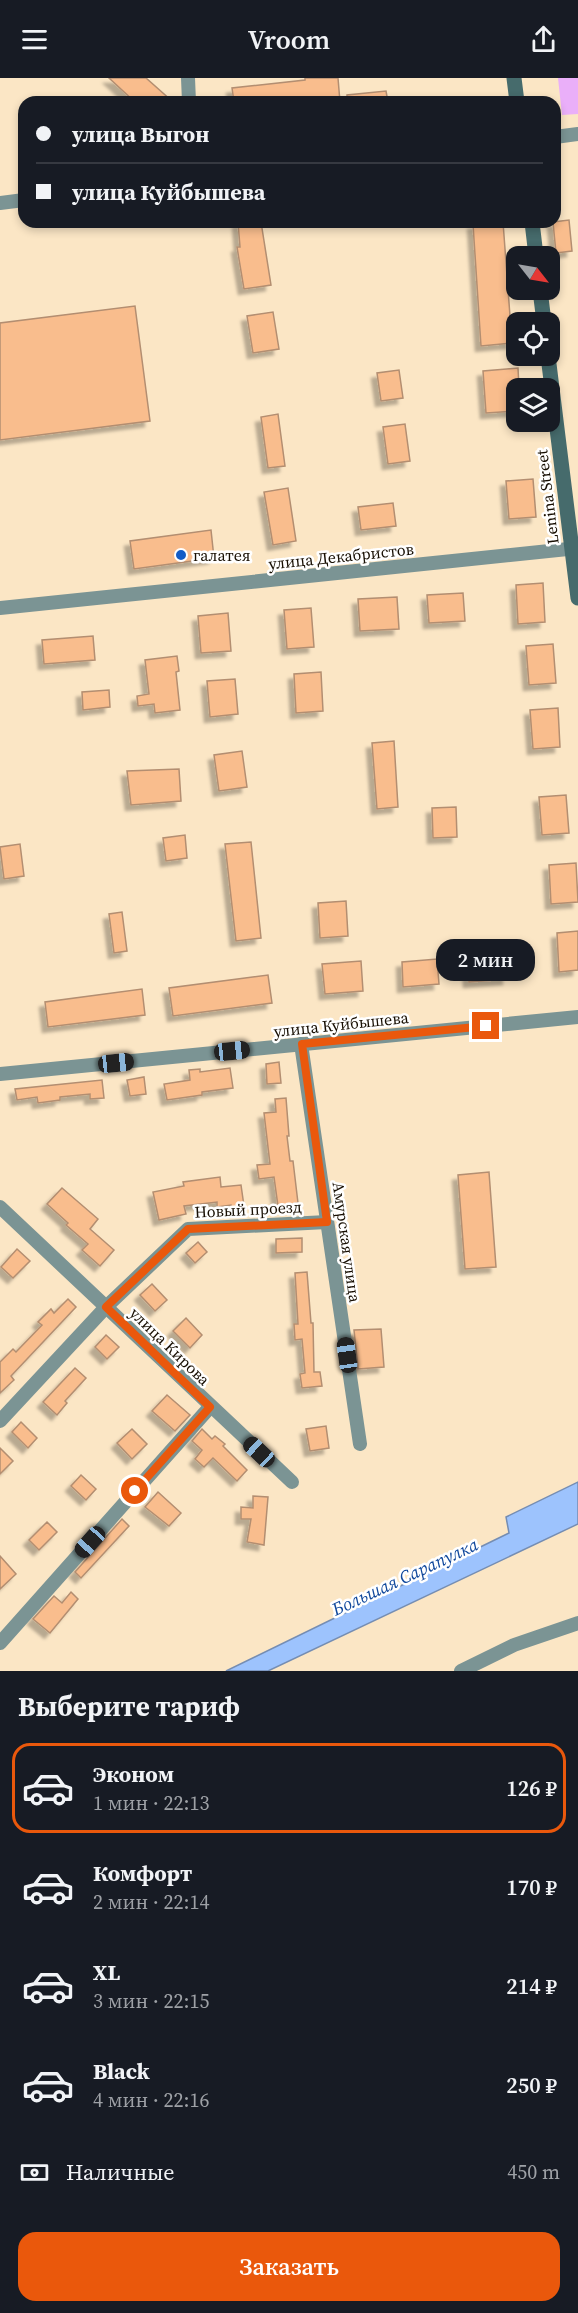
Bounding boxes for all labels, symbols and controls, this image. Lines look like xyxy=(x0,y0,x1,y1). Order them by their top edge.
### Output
text: Vroom xyxy=(248,21,330,58)
icon: menu xyxy=(18,23,51,56)
icon: share xyxy=(527,23,560,56)
text: улица Выгон xyxy=(72,119,210,149)
text: улица Куйбышева xyxy=(72,177,265,207)
north arrow xyxy=(506,246,560,300)
map controls xyxy=(506,246,560,432)
button: locate xyxy=(506,312,560,366)
button: layers xyxy=(506,378,560,432)
street label: Lenina Street xyxy=(530,448,564,546)
street label: улица Декабристов xyxy=(267,537,415,575)
place label: галатея xyxy=(193,544,250,566)
marker: галатея xyxy=(174,548,188,562)
callout: 2 мин xyxy=(436,939,536,981)
text: 2 мин xyxy=(458,946,513,974)
street label: улица Куйбышева xyxy=(272,1006,410,1042)
route end xyxy=(472,1012,499,1039)
car xyxy=(213,1040,251,1062)
car xyxy=(97,1052,135,1074)
street label: Амурская улица xyxy=(328,1180,366,1305)
street label: Новый проезд xyxy=(194,1195,302,1223)
street label: улица Кирова xyxy=(125,1302,216,1391)
car xyxy=(336,1336,358,1374)
car xyxy=(240,1433,278,1471)
route start xyxy=(121,1477,148,1504)
car xyxy=(71,1523,109,1561)
water label: Большая Сарапулка xyxy=(327,1531,483,1622)
text: Выберите тариф xyxy=(18,1688,240,1725)
text: Эконом xyxy=(93,1759,174,1789)
icon: car xyxy=(21,1761,75,1815)
text: 126 ₽ xyxy=(506,1773,557,1803)
text: 1 мин · 22:13 xyxy=(93,1789,209,1817)
text: Комфорт xyxy=(93,1858,192,1888)
icon: car xyxy=(21,1860,75,1914)
text: 170 ₽ xyxy=(506,1872,557,1902)
text: 2 мин · 22:14 xyxy=(93,1888,209,1916)
text: XL xyxy=(93,1957,120,1987)
icon: car xyxy=(21,1959,75,2013)
text: 214 ₽ xyxy=(506,1971,557,2001)
text: 3 мин · 22:15 xyxy=(93,1987,209,2015)
text: Black xyxy=(93,2056,150,2086)
icon: car xyxy=(21,2058,75,2112)
text: 250 ₽ xyxy=(506,2070,557,2100)
text: 4 мин · 22:16 xyxy=(93,2086,209,2114)
icon: cash xyxy=(18,2156,51,2189)
text: Наличные xyxy=(66,2157,175,2187)
text: 450 m xyxy=(507,2158,560,2186)
button: Заказать xyxy=(18,2232,560,2301)

